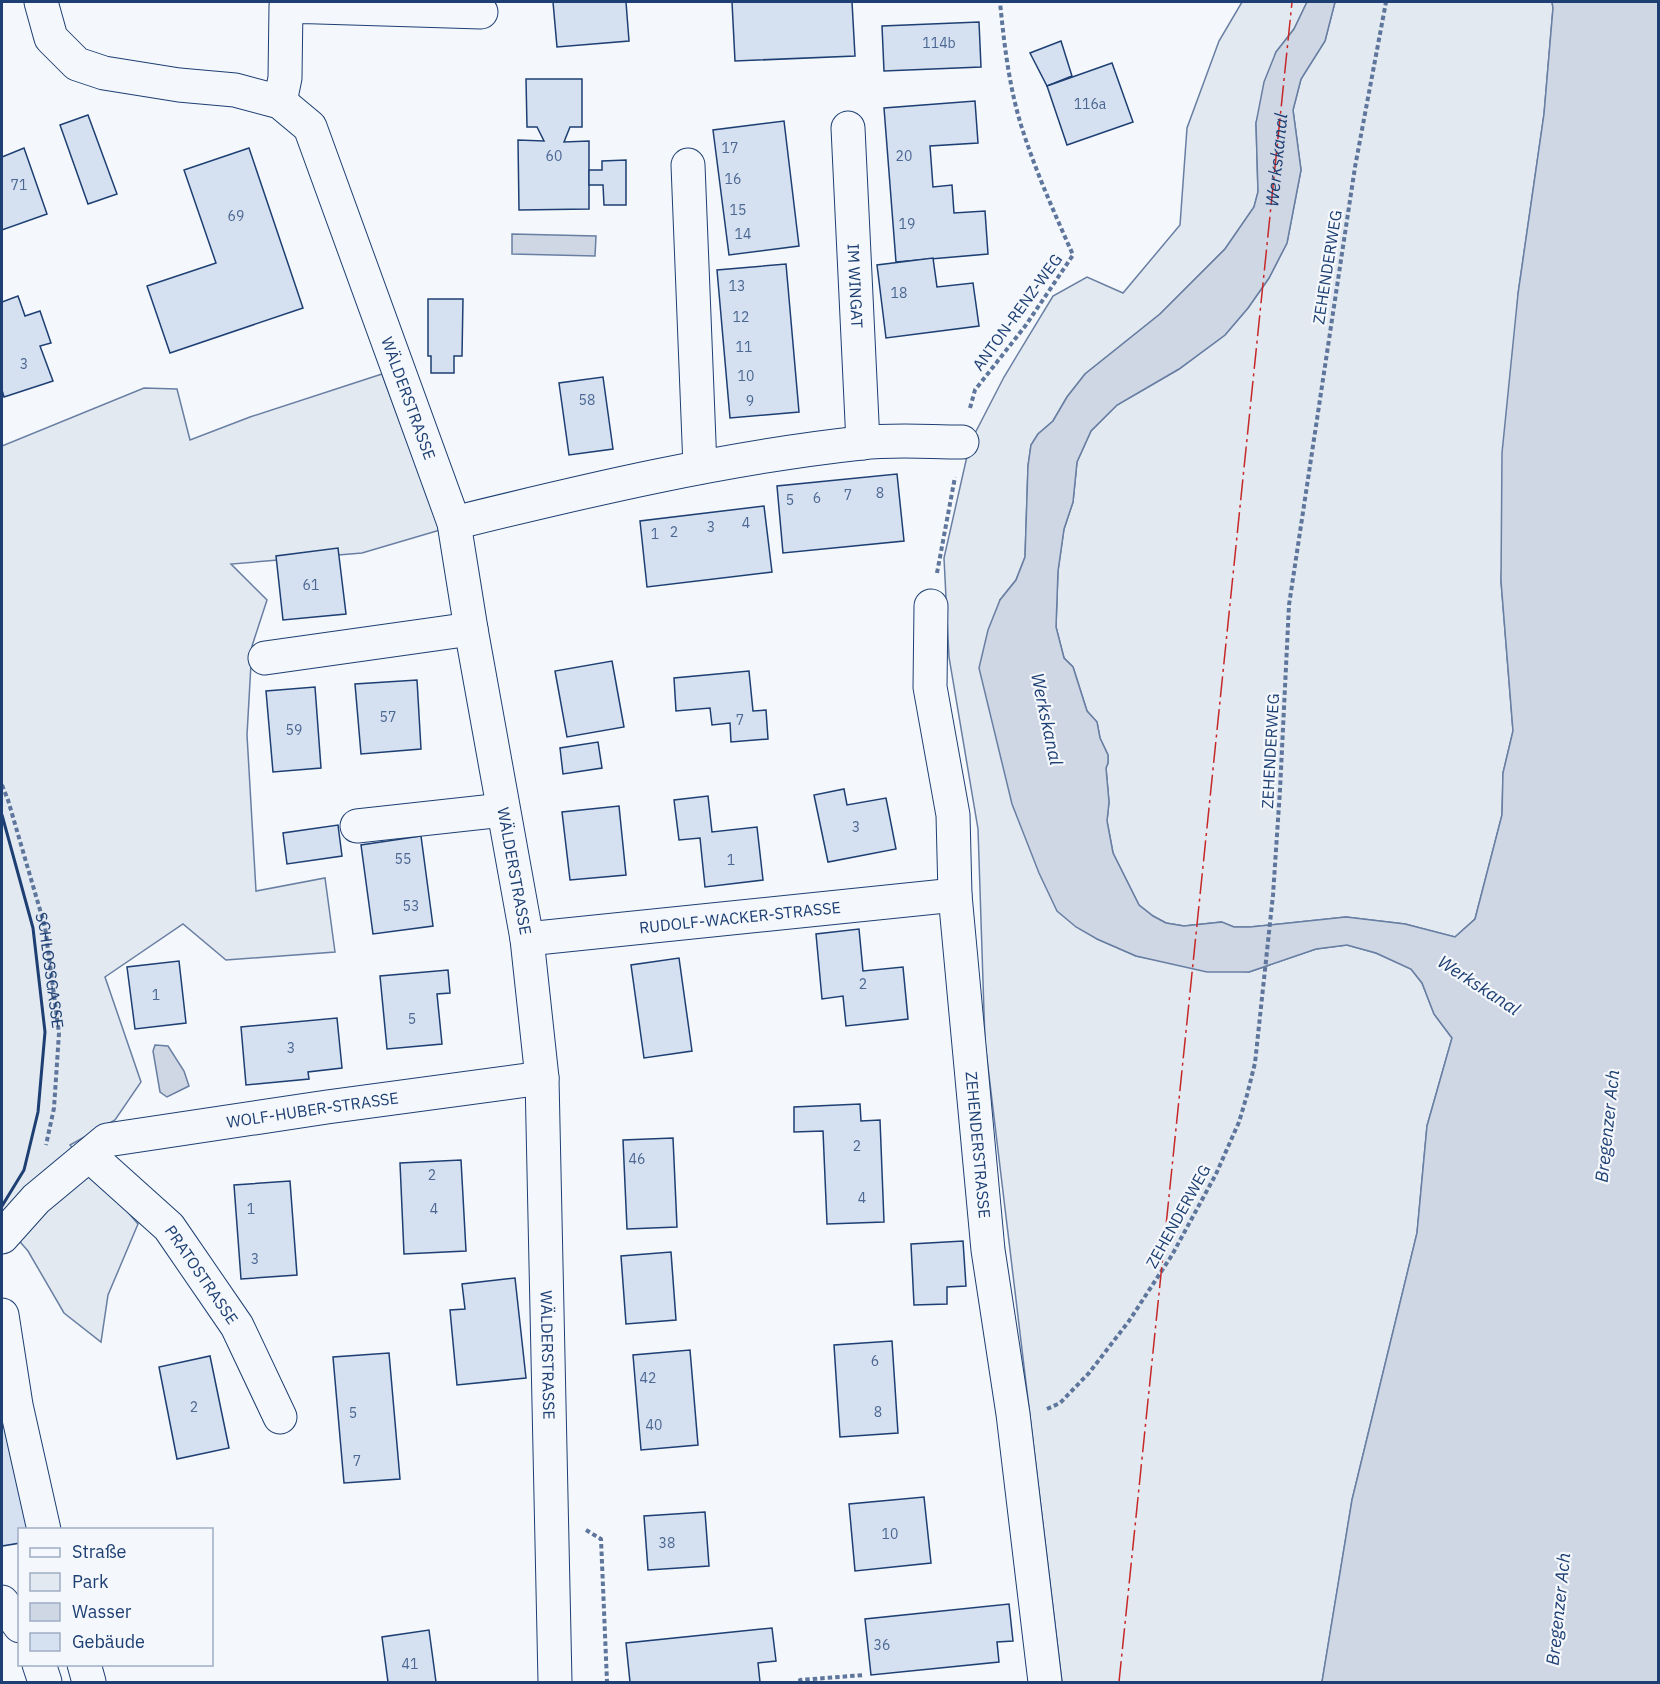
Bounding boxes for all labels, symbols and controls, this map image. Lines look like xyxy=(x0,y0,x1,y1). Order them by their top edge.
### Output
house number: 114b xyxy=(922,34,956,52)
house number: 116a xyxy=(1074,95,1107,113)
water label: Werkskanal xyxy=(1259,112,1292,208)
house number: 17 xyxy=(722,139,738,157)
house number: 60 xyxy=(546,147,562,165)
house number: 20 xyxy=(896,147,912,165)
house number: 16 xyxy=(725,170,741,188)
house number: 71 xyxy=(11,176,27,194)
house number: 15 xyxy=(730,201,746,219)
house number: 69 xyxy=(228,207,244,225)
street label: ZEHENDERWEG xyxy=(1308,208,1346,326)
house number: 19 xyxy=(899,215,915,233)
house number: 14 xyxy=(735,225,751,243)
street label: IM WINGAT xyxy=(844,243,868,329)
street label: ANTON-RENZ-WEG xyxy=(968,250,1066,374)
house number: 13 xyxy=(729,277,745,295)
house number: 18 xyxy=(891,284,907,302)
house number: 12 xyxy=(733,308,749,326)
street label: WÄLDERSTRASSE xyxy=(377,334,440,462)
house number: 11 xyxy=(736,338,752,356)
house number: 3 xyxy=(20,355,28,373)
house number: 10 xyxy=(738,367,754,385)
house number: 58 xyxy=(579,391,595,409)
house number: 9 xyxy=(746,392,754,410)
house number: 8 xyxy=(876,484,884,502)
house number: 7 xyxy=(844,486,852,504)
house number: 6 xyxy=(813,489,821,507)
house number: 5 xyxy=(786,491,794,509)
house number: 4 xyxy=(742,514,750,532)
house number: 3 xyxy=(707,518,715,536)
house number: 2 xyxy=(670,523,678,541)
house number: 1 xyxy=(651,525,659,543)
house number: 61 xyxy=(303,576,319,594)
water label: Werkskanal xyxy=(1026,671,1068,767)
street label: ZEHENDERWEG xyxy=(1257,693,1283,809)
house number: 57 xyxy=(380,708,396,726)
house number: 7 xyxy=(736,711,744,729)
house number: 59 xyxy=(286,721,302,739)
street label: WÄLDERSTRASSE xyxy=(493,806,536,936)
house number: 3 xyxy=(852,818,860,836)
house number: 55 xyxy=(395,850,411,868)
house number: 1 xyxy=(727,851,735,869)
house number: 53 xyxy=(403,897,419,915)
street label: RUDOLF-WACKER-STRASSE xyxy=(638,897,842,937)
street label: SCHLOSSGASSE xyxy=(31,910,68,1030)
water label: Werkskanal xyxy=(1433,950,1525,1020)
house number: 2 xyxy=(859,975,867,993)
house number: 1 xyxy=(152,986,160,1004)
house number: 5 xyxy=(408,1010,416,1028)
house number: 3 xyxy=(287,1039,295,1057)
water label: Bregenzer Ach xyxy=(1590,1068,1624,1184)
street label: ZEHENDERSTRASSE xyxy=(961,1071,995,1219)
street label: WOLF-HUBER-STRASSE xyxy=(225,1087,400,1132)
house number: 2 xyxy=(853,1137,861,1155)
house number: 46 xyxy=(629,1150,645,1168)
street label: ZEHENDERWEG xyxy=(1141,1161,1215,1271)
house number: 2 xyxy=(428,1166,436,1184)
house number: 4 xyxy=(858,1189,866,1207)
house number: 1 xyxy=(247,1200,255,1218)
house number: 4 xyxy=(430,1200,438,1218)
street label: PRATOSTRASSE xyxy=(161,1221,243,1328)
house number: 3 xyxy=(251,1250,259,1268)
street label: WÄLDERSTRASSE xyxy=(537,1290,559,1420)
house number: 6 xyxy=(871,1352,879,1370)
house number: 42 xyxy=(640,1369,656,1387)
house number: 2 xyxy=(190,1398,198,1416)
house number: 8 xyxy=(874,1403,882,1421)
house number: 5 xyxy=(349,1404,357,1422)
house number: 40 xyxy=(646,1416,662,1434)
house number: 7 xyxy=(353,1452,361,1470)
house number: 10 xyxy=(882,1525,898,1543)
legend xyxy=(18,1528,213,1666)
house number: 38 xyxy=(659,1534,675,1552)
text: Straße xyxy=(72,1540,126,1563)
water label: Bregenzer Ach xyxy=(1541,1551,1575,1667)
text: Park xyxy=(72,1570,109,1593)
text: Wasser xyxy=(72,1600,132,1623)
text: Gebäude xyxy=(72,1630,145,1653)
house number: 36 xyxy=(874,1636,890,1654)
house number: 41 xyxy=(402,1655,418,1673)

